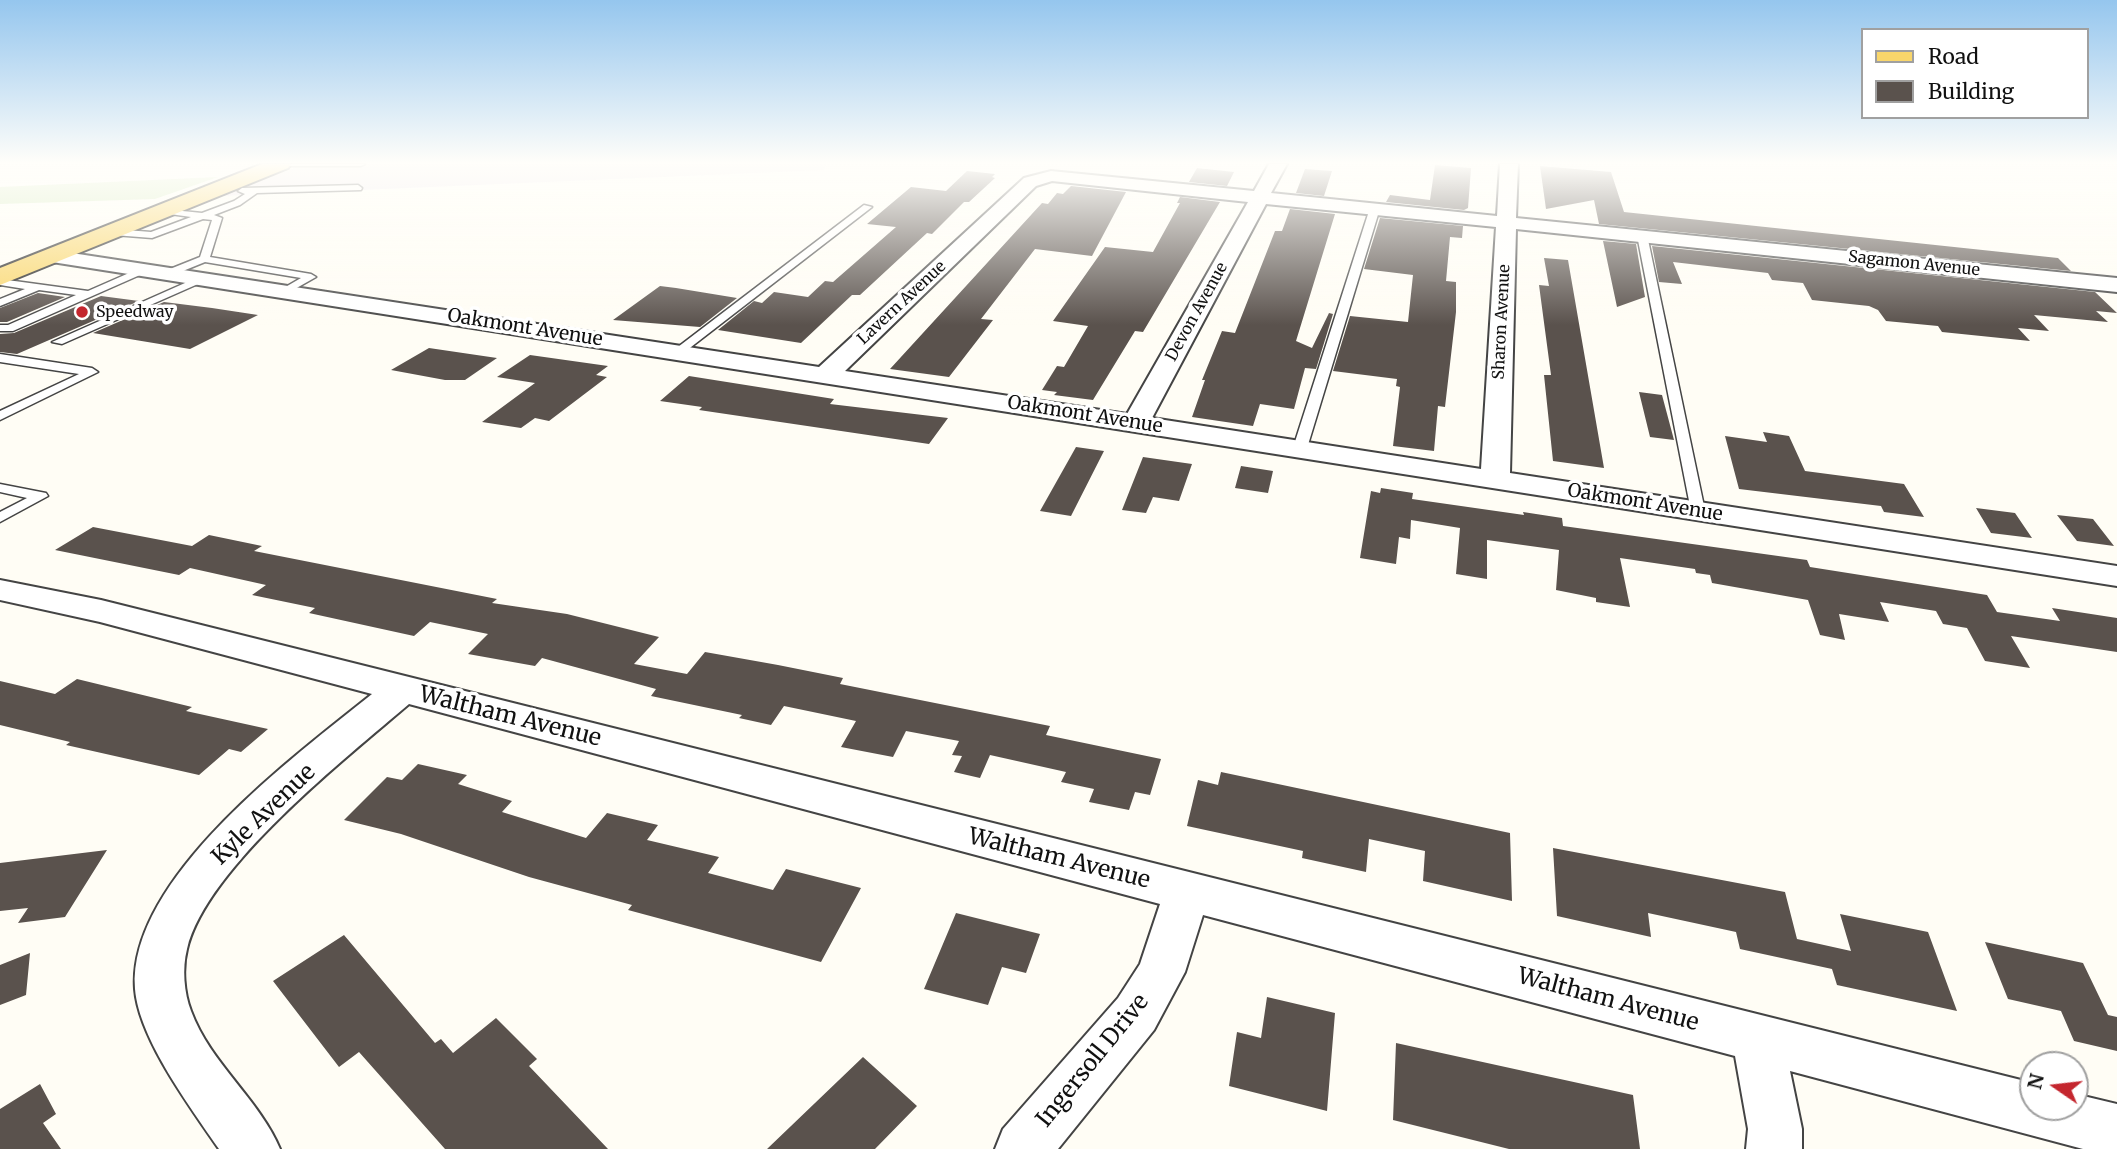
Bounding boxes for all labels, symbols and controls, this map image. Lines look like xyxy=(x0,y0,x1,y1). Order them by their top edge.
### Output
legend xyxy=(1862,28,2089,119)
text: Road xyxy=(1928,43,1979,70)
text: Building xyxy=(1928,78,2014,105)
street label: Sagamon Avenue xyxy=(1847,248,1981,280)
street label: Lavern Avenue xyxy=(854,257,950,349)
street label: Devon Avenue xyxy=(1162,259,1232,365)
street label: Sharon Avenue xyxy=(1489,264,1515,380)
place label: Speedway xyxy=(96,302,174,322)
marker: Speedway xyxy=(74,304,90,320)
street label: Oakmont Avenue xyxy=(446,304,604,352)
street label: Oakmont Avenue xyxy=(1006,391,1164,439)
street label: Oakmont Avenue xyxy=(1566,479,1724,527)
street label: Waltham Avenue xyxy=(416,681,604,753)
street label: Kyle Avenue xyxy=(207,759,321,871)
street label: Waltham Avenue xyxy=(965,823,1153,895)
street label: Waltham Avenue xyxy=(1514,963,1702,1037)
street label: Ingersoll Drive xyxy=(1031,989,1155,1133)
north arrow xyxy=(2019,1051,2089,1121)
text: N xyxy=(2022,1071,2049,1092)

